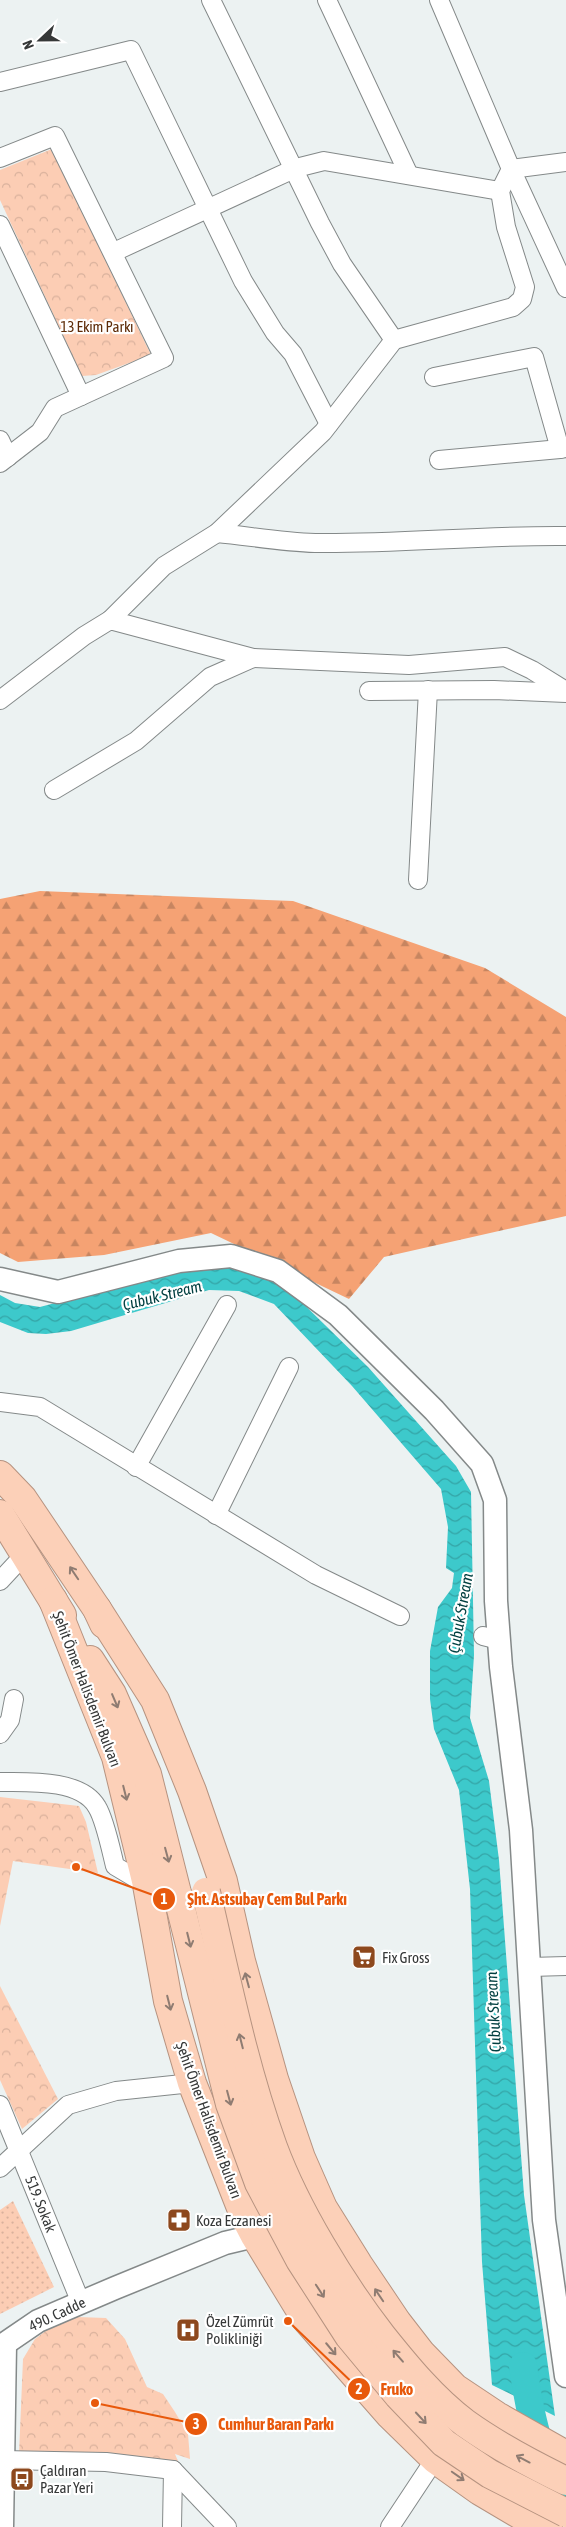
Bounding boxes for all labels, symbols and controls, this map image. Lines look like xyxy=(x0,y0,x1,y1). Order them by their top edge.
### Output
north arrow xyxy=(15,15,65,65)
text: N xyxy=(19,38,37,52)
park label: 13 Ekim Parkı xyxy=(60,318,134,335)
water label: Çubuk Stream xyxy=(121,1276,204,1314)
one-way arrow xyxy=(69,1567,79,1581)
water label: Çubuk Stream xyxy=(444,1571,477,1655)
street label: Şehit Ömer Halisdemir Bulvarı xyxy=(49,1609,125,1769)
one-way arrow xyxy=(110,1693,120,1708)
one-way arrow xyxy=(121,1785,130,1801)
one-way arrow xyxy=(163,1846,173,1862)
callout: Şht. Astsubay Cem Bul Parkı xyxy=(152,1884,356,1915)
text: 1 xyxy=(160,1890,168,1907)
text: Şht. Astsubay Cem Bul Parkı xyxy=(187,1890,347,1908)
one-way arrow xyxy=(185,1931,194,1947)
supermarket icon: Fix Gross xyxy=(351,1944,377,1970)
place label: Fix Gross xyxy=(382,1949,430,1966)
water label: Çubuk Stream xyxy=(482,1971,505,2053)
one-way arrow xyxy=(241,1973,251,1989)
one-way arrow xyxy=(165,1995,174,2011)
one-way arrow xyxy=(236,2034,245,2050)
street label: Şehit Ömer Halisdemir Bulvarı xyxy=(173,2039,245,2201)
one-way arrow xyxy=(225,2089,234,2105)
street label: 519. Sokak xyxy=(22,2173,60,2235)
pharmacy icon: Koza Eczanesi xyxy=(166,2207,192,2233)
place label: Koza Eczanesi xyxy=(196,2212,272,2229)
one-way arrow xyxy=(315,2284,326,2298)
one-way arrow xyxy=(374,2288,384,2302)
street label: 490. Cadde xyxy=(26,2293,88,2335)
place label: Özel Zümrüt Polikliniği xyxy=(206,2313,274,2347)
hospital icon: Özel Zümrüt Polikliniği xyxy=(175,2317,201,2343)
one-way arrow xyxy=(326,2342,337,2355)
one-way arrow xyxy=(393,2350,404,2363)
callout: Fruko xyxy=(346,2374,424,2405)
text: 2 xyxy=(355,2380,363,2397)
text: Fruko xyxy=(381,2380,414,2398)
callout: Cumhur Baran Parkı xyxy=(183,2409,344,2440)
one-way arrow xyxy=(415,2412,427,2425)
text: 3 xyxy=(192,2415,200,2432)
text: Cumhur Baran Parkı xyxy=(218,2415,334,2433)
one-way arrow xyxy=(515,2454,530,2464)
place label: Çaldıran Pazar Yeri xyxy=(40,2462,93,2496)
bus stop icon: Çaldıran Pazar Yeri xyxy=(9,2466,35,2492)
one-way arrow xyxy=(451,2471,465,2481)

